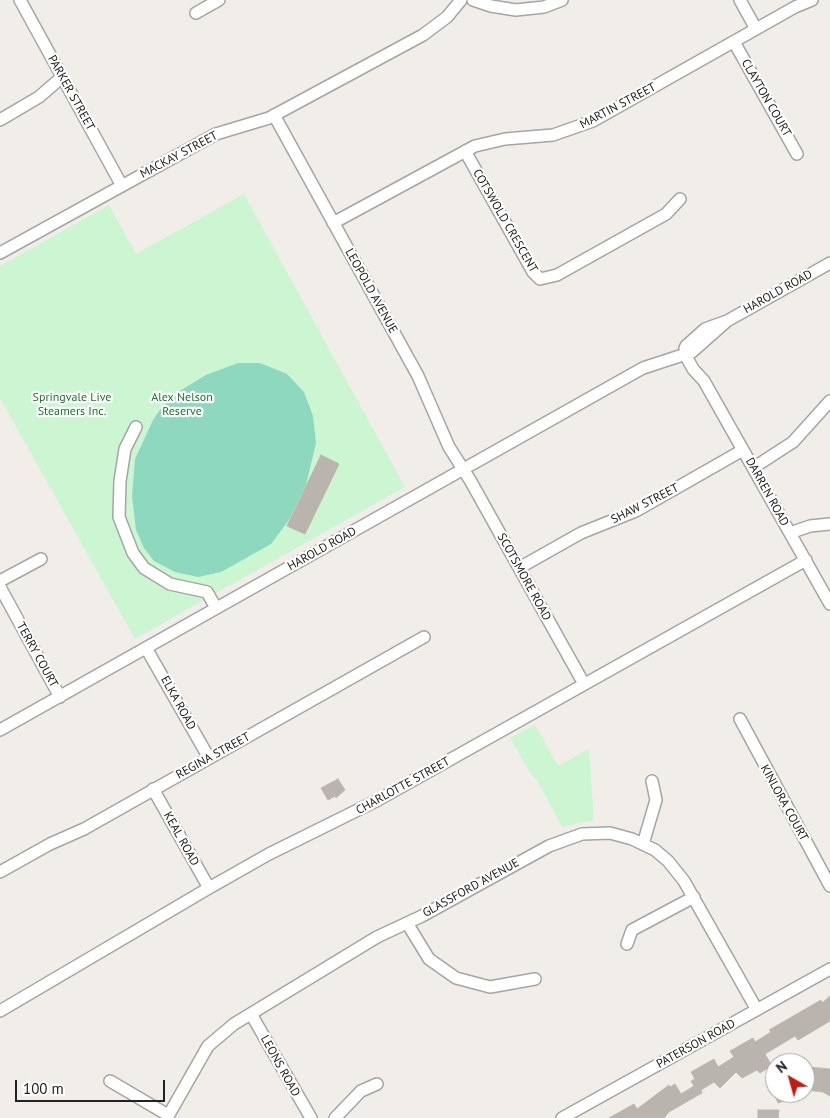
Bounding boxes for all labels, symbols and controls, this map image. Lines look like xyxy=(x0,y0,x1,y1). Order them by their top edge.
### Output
street label: PARKER STREET xyxy=(44,53,98,133)
street label: CLAYTON COURT xyxy=(738,57,794,139)
street label: MARTIN STREET xyxy=(578,80,658,132)
street label: MACKAY STREET xyxy=(138,128,220,182)
street label: COTSWOLD CRESCENT xyxy=(469,167,541,275)
street label: LEOPOLD AVENUE xyxy=(342,246,400,336)
street label: HAROLD ROAD xyxy=(741,267,815,317)
park label: Springvale Live Steamers Inc. xyxy=(33,391,111,419)
park label: Alex Nelson Reserve xyxy=(151,391,213,419)
street label: DARREN ROAD xyxy=(742,455,792,529)
street label: SHAW STREET xyxy=(609,481,681,527)
street label: HAROLD ROAD xyxy=(285,524,359,574)
street label: SCOTSMORE ROAD xyxy=(494,531,554,623)
street label: TERRY COURT xyxy=(13,620,61,690)
street label: ELKA ROAD xyxy=(157,674,199,732)
street label: REGINA STREET xyxy=(173,730,253,782)
street label: CHARLOTTE STREET xyxy=(354,754,452,818)
street label: KINLORA COURT xyxy=(757,762,811,844)
street label: KEAL ROAD xyxy=(160,809,202,869)
street label: GLASSFORD AVENUE xyxy=(420,856,522,920)
street label: PATERSON ROAD xyxy=(654,1016,738,1072)
street label: LEONS ROAD xyxy=(257,1033,303,1099)
north arrow xyxy=(765,1053,815,1103)
text: N xyxy=(772,1057,791,1077)
scale bar xyxy=(18,1070,168,1102)
text: 100 m xyxy=(23,1079,64,1098)

